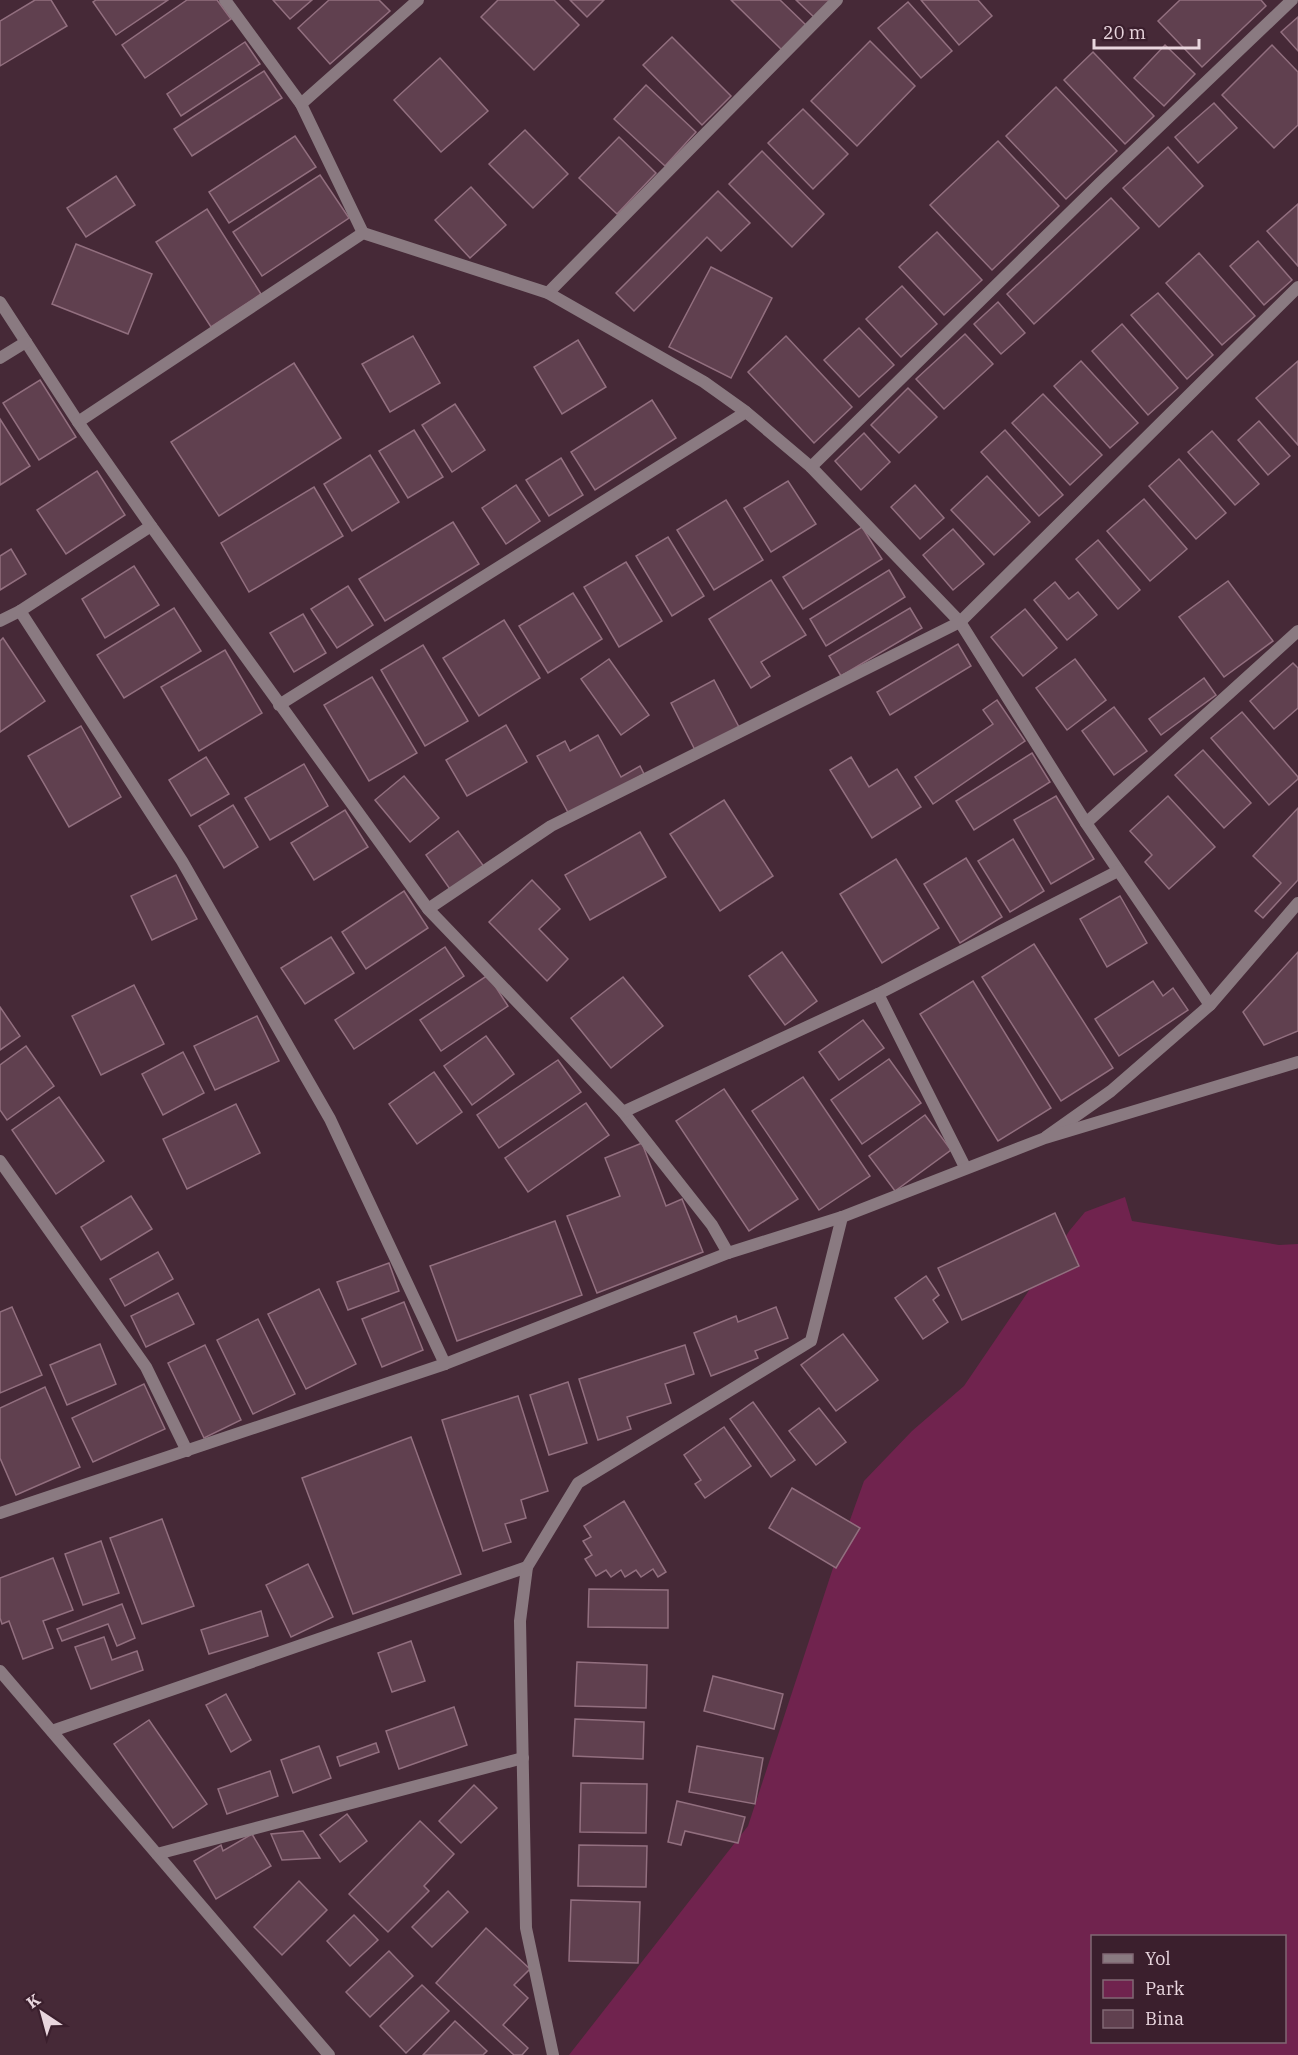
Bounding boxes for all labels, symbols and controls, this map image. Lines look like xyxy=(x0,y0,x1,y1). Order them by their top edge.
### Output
scale bar xyxy=(1094,12,1199,50)
text: 20 m xyxy=(1103,21,1146,44)
legend xyxy=(1091,1935,1286,2043)
text: Yol xyxy=(1145,1947,1171,1970)
text: Park xyxy=(1145,1977,1185,2000)
north arrow xyxy=(12,1983,72,2043)
text: K xyxy=(22,1989,45,2013)
text: Bina xyxy=(1145,2007,1184,2030)

